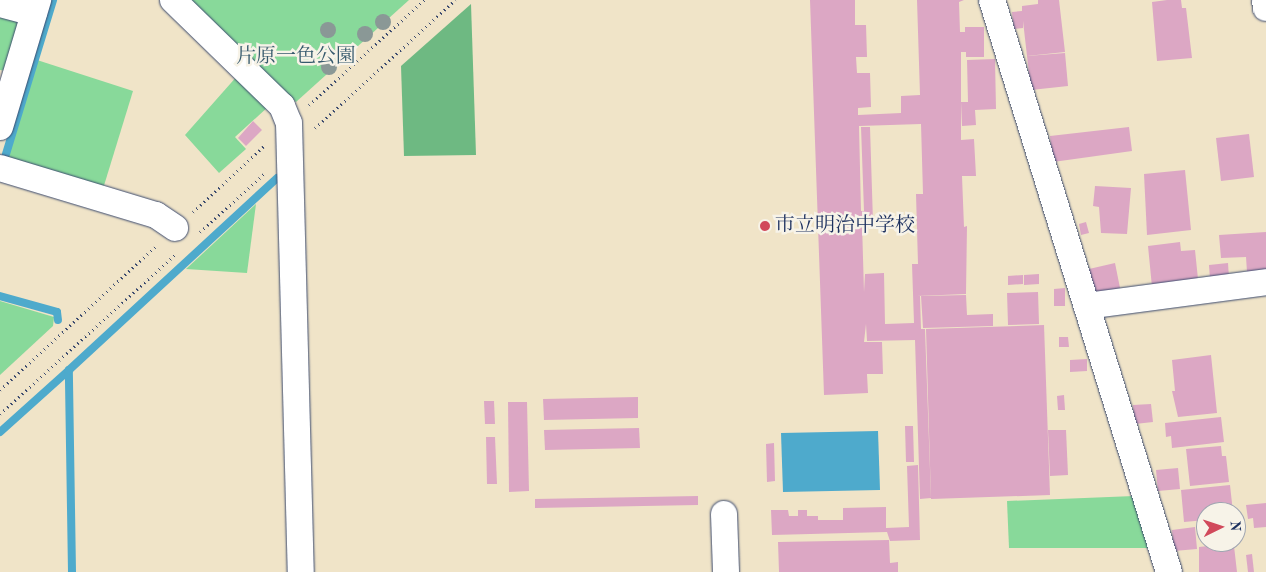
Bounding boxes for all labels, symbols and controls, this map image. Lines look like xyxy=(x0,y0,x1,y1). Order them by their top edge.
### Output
park label: 片原一色公園 xyxy=(236,45,356,69)
place label: 市立明治中学校 xyxy=(775,214,915,238)
marker: 市立明治中学校 xyxy=(759,220,771,232)
north arrow xyxy=(1196,502,1246,552)
text: N xyxy=(1228,520,1242,532)

